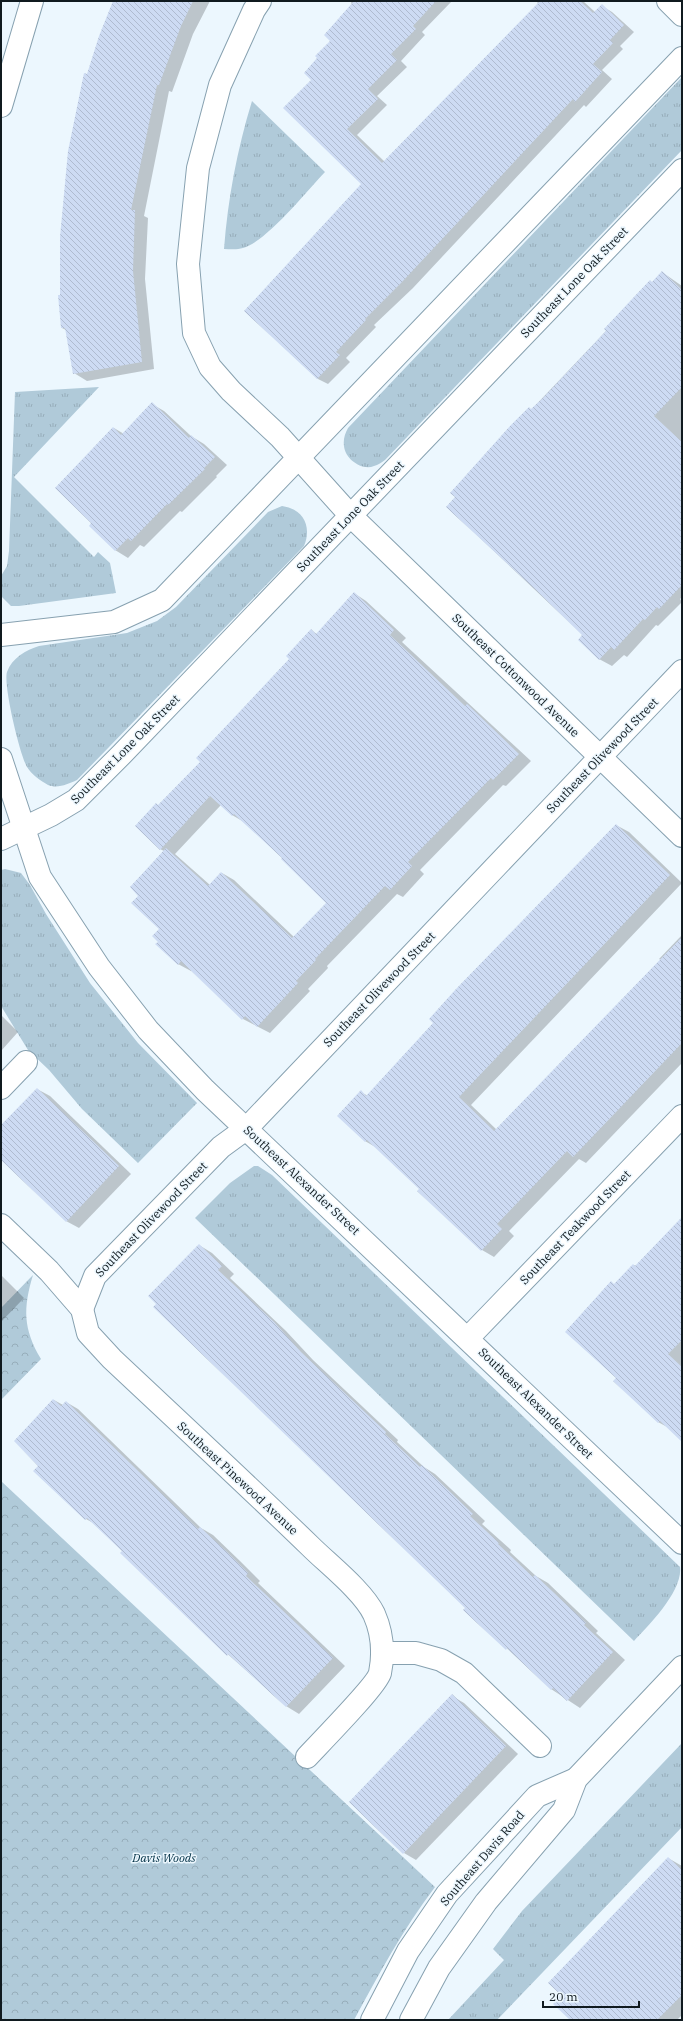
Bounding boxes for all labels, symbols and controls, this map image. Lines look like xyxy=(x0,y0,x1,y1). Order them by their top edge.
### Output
street label: Southeast Lone Oak Street xyxy=(517,223,631,341)
street label: Southeast Lone Oak Street xyxy=(293,457,407,575)
street label: Southeast Cottonwood Avenue xyxy=(449,610,583,740)
street label: Southeast Lone Oak Street xyxy=(67,691,183,807)
street label: Southeast Olivewood Street xyxy=(543,694,661,816)
street label: Southeast Olivewood Street xyxy=(320,928,438,1050)
street label: Southeast Alexander Street xyxy=(241,1122,363,1238)
street label: Southeast Olivewood Street xyxy=(92,1158,210,1280)
street label: Southeast Teakwood Street xyxy=(516,1167,634,1287)
street label: Southeast Alexander Street xyxy=(476,1344,596,1462)
street label: Southeast Pinewood Avenue xyxy=(175,1418,301,1538)
street label: Southeast Davis Road xyxy=(437,1807,527,1909)
park label: Davis Woods xyxy=(131,1850,196,1865)
scale bar xyxy=(543,1983,639,2009)
text: 20 m xyxy=(549,1989,578,2004)

